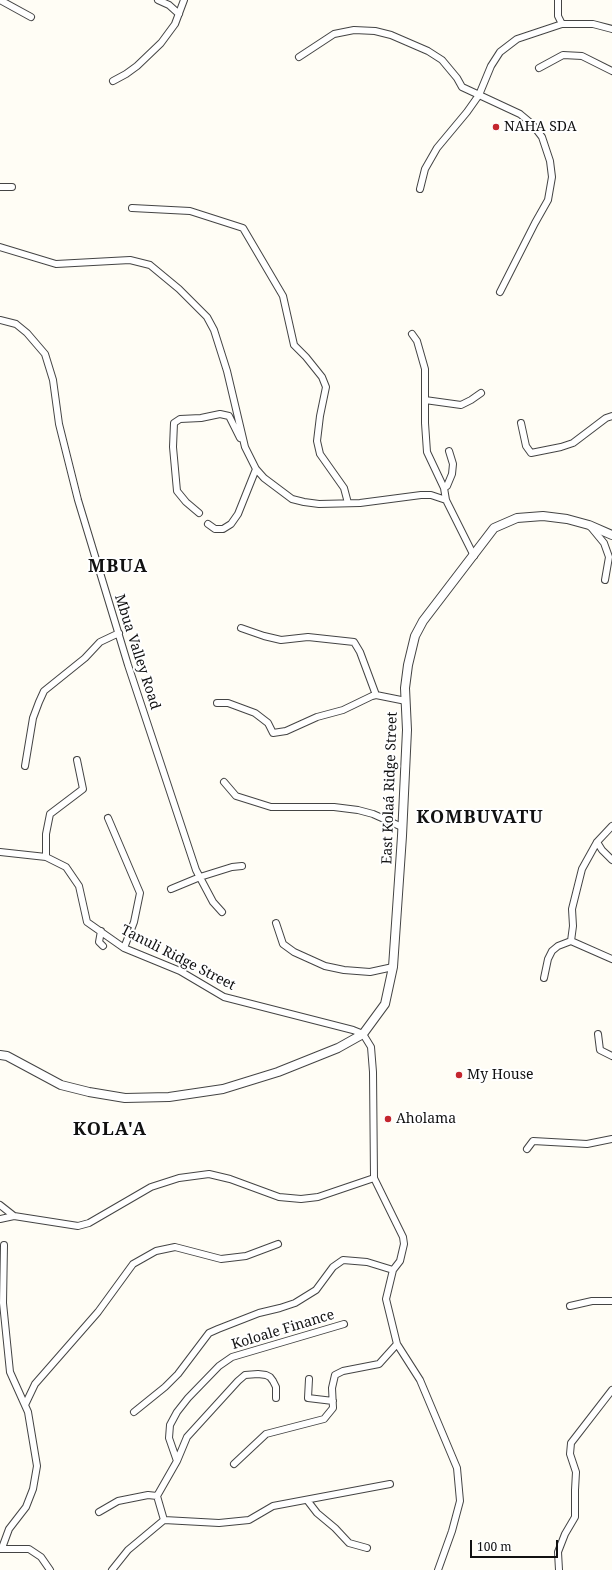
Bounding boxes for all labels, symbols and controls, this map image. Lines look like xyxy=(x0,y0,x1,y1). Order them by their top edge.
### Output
place label: NAHA SDA xyxy=(504,119,577,135)
marker: NAHA SDA xyxy=(491,122,501,132)
district label: MBUA xyxy=(88,556,148,578)
street label: Mbua Valley Road xyxy=(110,592,164,712)
street label: East Kolaá Ridge Street xyxy=(379,711,401,865)
district label: KOMBUVATU xyxy=(416,807,544,829)
street label: Tanuli Ridge Street xyxy=(118,922,238,994)
place label: My House xyxy=(467,1067,534,1083)
marker: My House xyxy=(454,1070,464,1080)
place label: Aholama xyxy=(396,1111,456,1127)
marker: Aholama xyxy=(383,1114,393,1124)
district label: KOLA'A xyxy=(73,1119,147,1141)
street label: Koloale Finance xyxy=(230,1306,336,1354)
scale bar xyxy=(472,1532,560,1558)
text: 100 m xyxy=(477,1538,512,1555)

